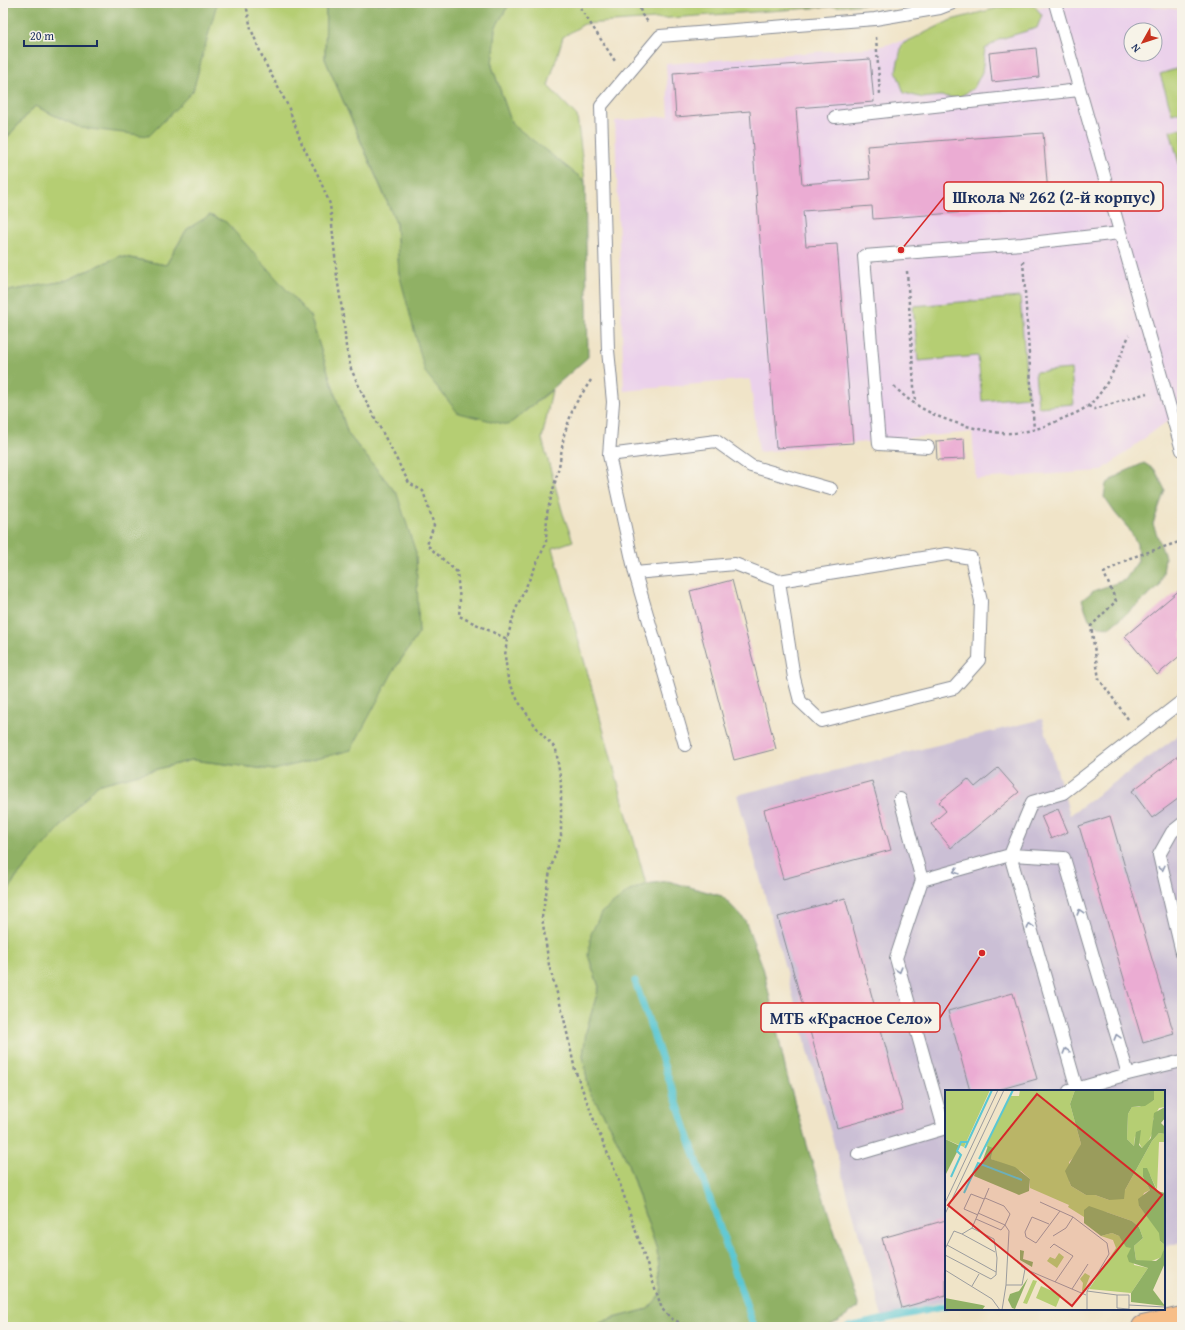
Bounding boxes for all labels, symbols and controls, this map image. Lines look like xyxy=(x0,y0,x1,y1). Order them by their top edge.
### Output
scale bar xyxy=(24,22,97,48)
north arrow xyxy=(1123,22,1163,62)
text: 20 m xyxy=(30,27,54,44)
text: N xyxy=(1126,40,1144,56)
callout: Школа № 262 (2-й корпус) xyxy=(944,182,1163,211)
text: Школа № 262 (2-й корпус) xyxy=(953,184,1155,209)
one-way arrow xyxy=(1158,865,1166,872)
one-way arrow xyxy=(953,866,960,875)
one-way arrow xyxy=(1076,909,1085,916)
one-way arrow xyxy=(1026,923,1035,930)
one-way arrow xyxy=(894,967,903,974)
callout: МТБ «Красное Село» xyxy=(761,1003,940,1032)
text: МТБ «Красное Село» xyxy=(770,1005,932,1030)
one-way arrow xyxy=(1113,1033,1122,1040)
one-way arrow xyxy=(1062,1048,1071,1055)
inset map xyxy=(945,1090,1165,1310)

